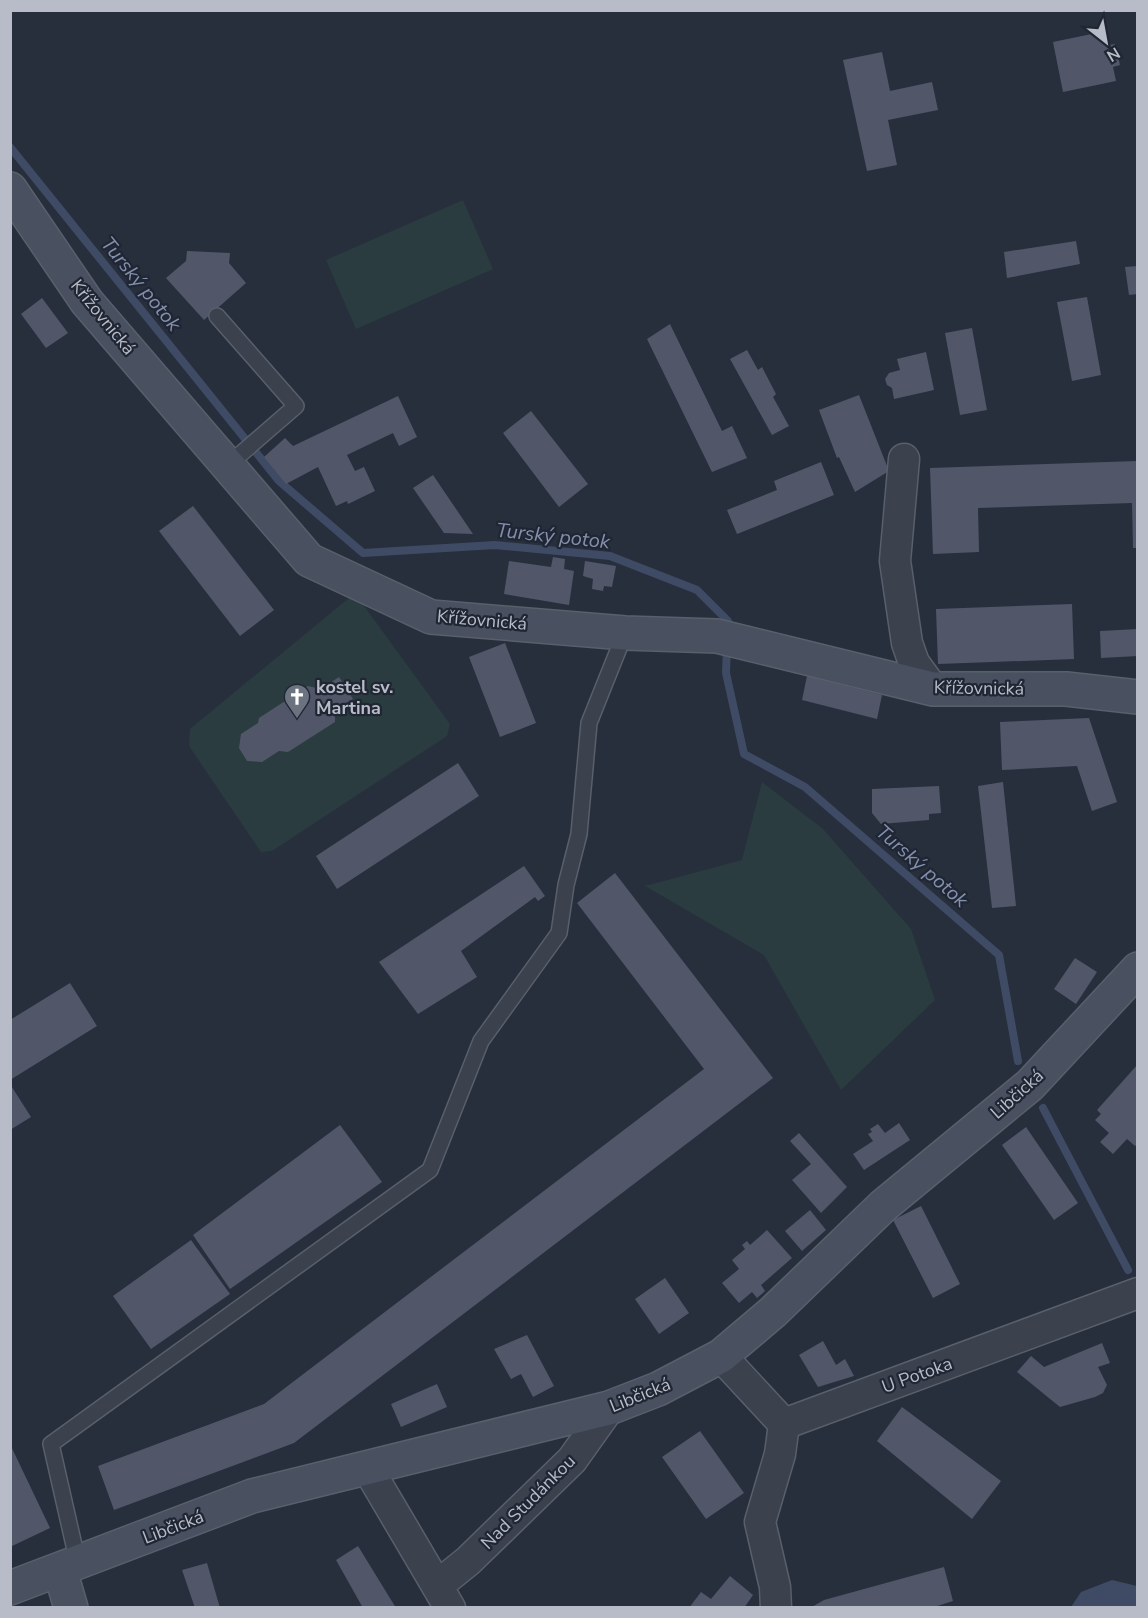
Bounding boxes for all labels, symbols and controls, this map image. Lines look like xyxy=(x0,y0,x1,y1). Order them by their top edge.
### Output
north arrow xyxy=(1076,12,1136,72)
text: N xyxy=(1102,41,1124,67)
water label: Turský potok xyxy=(95,231,188,338)
street label: Křížovnická xyxy=(65,274,141,360)
water label: Turský potok xyxy=(495,517,612,556)
street label: Křížovnická xyxy=(436,604,528,636)
place label: kostel sv. Martina xyxy=(316,675,393,720)
street label: Křížovnická xyxy=(934,675,1024,701)
church icon: kostel sv. Martina xyxy=(282,682,312,720)
water label: Turský potok xyxy=(870,818,975,914)
street label: Libčická xyxy=(985,1064,1049,1124)
street label: U Potoka xyxy=(878,1351,956,1399)
street label: Libčická xyxy=(606,1372,674,1418)
street label: Nad Studánkou xyxy=(475,1449,581,1555)
street label: Libčická xyxy=(139,1504,207,1550)

